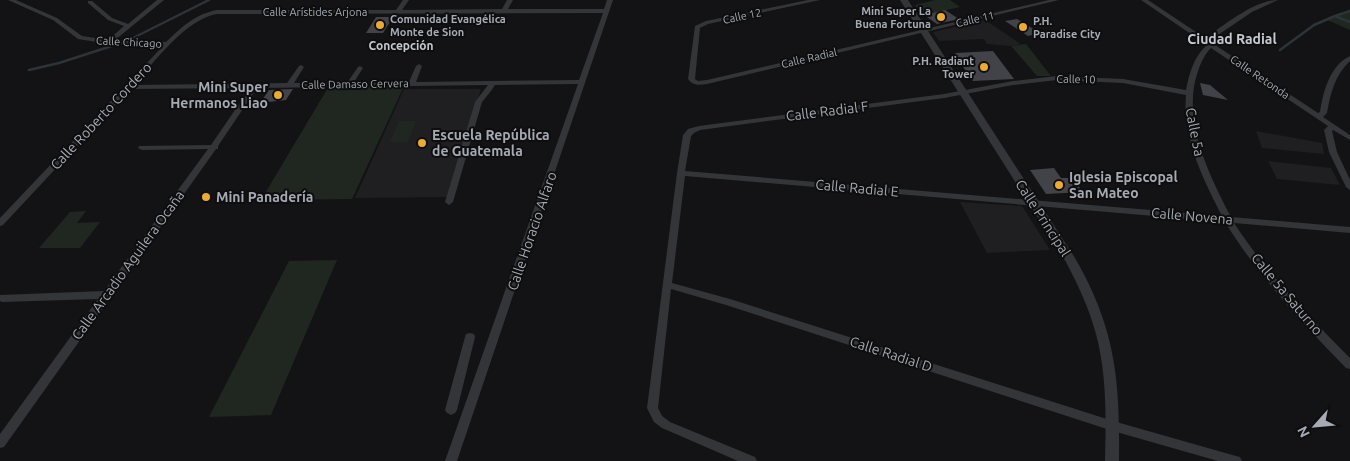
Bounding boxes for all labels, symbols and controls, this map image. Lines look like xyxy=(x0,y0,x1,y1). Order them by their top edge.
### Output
place label: Mini Super La Buena Fortuna xyxy=(855,5,931,30)
street label: Calle Arístides Arjona xyxy=(263,6,367,18)
street label: Calle 12 xyxy=(722,6,762,26)
street label: Calle 11 xyxy=(955,9,995,29)
marker: Mini Super La Buena Fortuna xyxy=(935,11,947,23)
place label: Comunidad Evangélica Monte de Sion xyxy=(390,13,506,38)
place label: P.H. Paradise City xyxy=(1033,15,1101,40)
marker: Comunidad Evangélica Monte de Sion xyxy=(374,19,386,31)
marker: P.H. Paradise City xyxy=(1017,21,1029,33)
district label: Ciudad Radial xyxy=(1187,31,1277,47)
street label: Calle Chicago xyxy=(96,34,162,50)
district label: Concepción xyxy=(368,39,434,52)
street label: Calle Radial xyxy=(780,46,838,70)
street label: Calle Retonda xyxy=(1228,53,1292,101)
place label: P.H. Radiant Tower xyxy=(912,55,974,80)
street label: Calle Roberto Cordero xyxy=(47,59,155,173)
marker: P.H. Radiant Tower xyxy=(978,61,990,73)
street label: Calle 10 xyxy=(1056,73,1096,85)
street label: Calle Damaso Cervera xyxy=(301,77,409,91)
place label: Mini Super Hermanos Liao xyxy=(170,79,268,111)
marker: Mini Super Hermanos Liao xyxy=(272,89,284,101)
street label: Calle Radial F xyxy=(785,98,869,124)
street label: Calle 5a xyxy=(1182,106,1208,158)
place label: Escuela República de Guatemala xyxy=(432,127,550,159)
marker: Escuela República de Guatemala xyxy=(416,137,428,149)
street label: Calle Horacio Alfaro xyxy=(504,169,560,293)
place label: Iglesia Episcopal San Mateo xyxy=(1069,169,1178,201)
street label: Calle Radial E xyxy=(815,176,899,200)
street label: Calle Principal xyxy=(1012,177,1074,260)
marker: Iglesia Episcopal San Mateo xyxy=(1053,179,1065,191)
street label: Calle Arcadio Aguilera Ocaña xyxy=(68,187,188,343)
place label: Mini Panadería xyxy=(216,189,313,205)
marker: Mini Panadería xyxy=(200,191,212,203)
street label: Calle Novena xyxy=(1150,204,1234,228)
street label: Calle 5a Saturno xyxy=(1248,250,1326,338)
street label: Calle Radial D xyxy=(848,333,934,375)
north arrow xyxy=(1290,401,1340,451)
text: N xyxy=(1294,424,1313,440)

